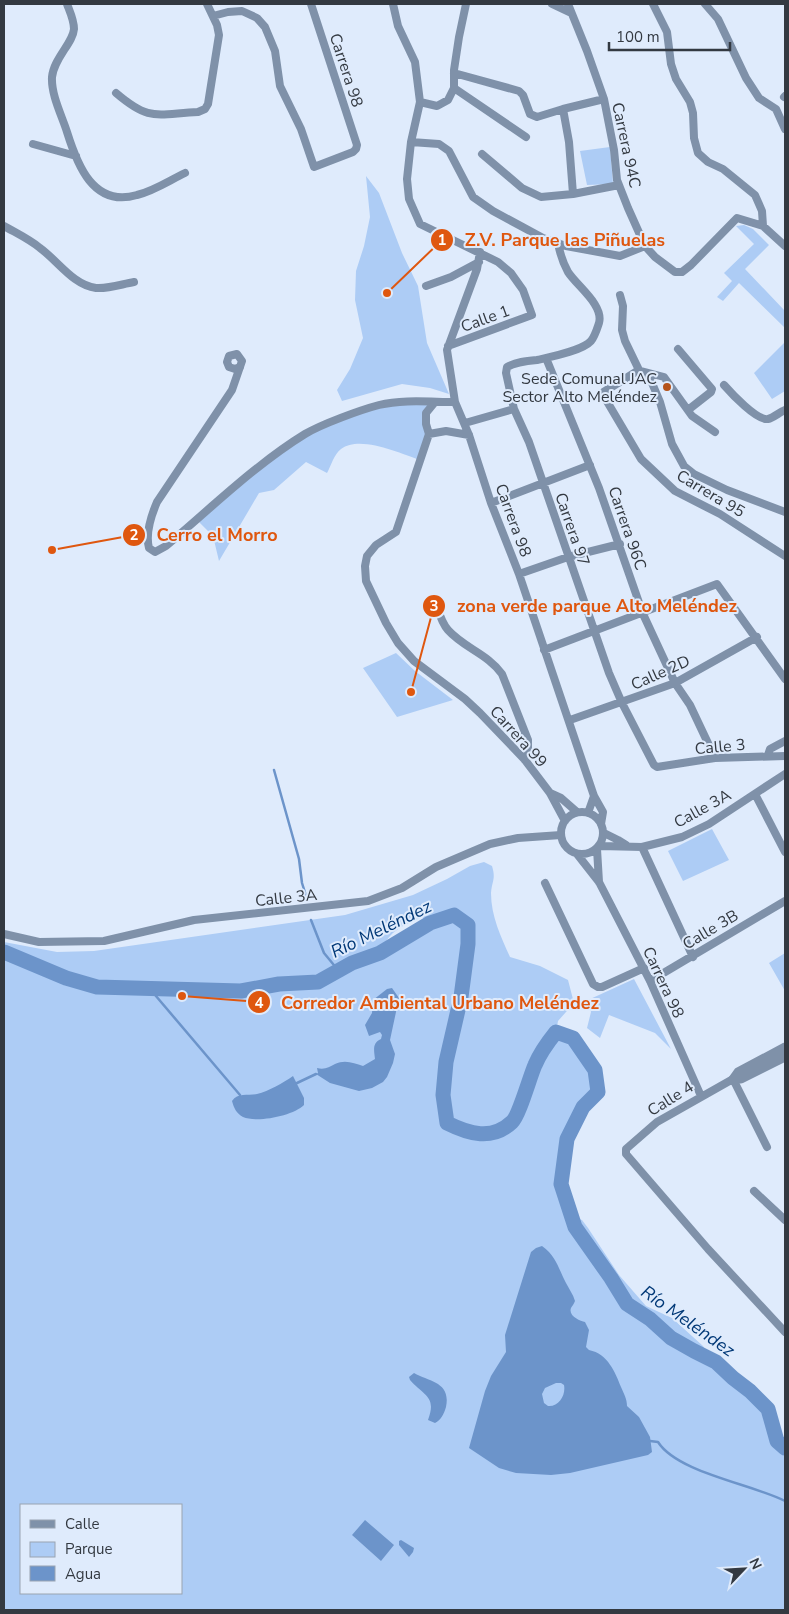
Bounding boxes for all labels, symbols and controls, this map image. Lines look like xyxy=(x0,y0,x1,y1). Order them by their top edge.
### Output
scale bar xyxy=(609,20,730,52)
text: 100 m xyxy=(616,27,660,47)
street label: Carrera 98 xyxy=(324,31,368,110)
street label: Carrera 94C xyxy=(606,100,646,190)
callout: Z.V. Parque las Piñuelas xyxy=(430,224,675,257)
text: Z.V. Parque las Piñuelas xyxy=(465,228,665,252)
text: 1 xyxy=(437,230,447,250)
street label: Calle 1 xyxy=(458,300,513,338)
place label: Sede Comunal JAC Sector Alto Meléndez xyxy=(503,368,657,408)
marker: Sede Comunal JAC Sector Alto Meléndez xyxy=(661,381,673,393)
street label: Carrera 95 xyxy=(672,465,749,523)
street label: Carrera 98 xyxy=(490,481,536,560)
street label: Carrera 96C xyxy=(602,484,652,573)
street label: Carrera 97 xyxy=(549,490,595,569)
callout: Cerro el Morro xyxy=(122,518,288,551)
text: Cerro el Morro xyxy=(156,523,278,547)
text: 2 xyxy=(129,525,139,545)
callout: zona verde parque Alto Meléndez xyxy=(422,589,747,622)
text: zona verde parque Alto Meléndez xyxy=(457,594,737,618)
text: 3 xyxy=(429,596,439,616)
street label: Calle 2D xyxy=(627,650,693,696)
street label: Carrera 99 xyxy=(485,701,552,772)
street label: Calle 3 xyxy=(694,734,746,760)
street label: Calle 3A xyxy=(670,784,735,834)
street label: Calle 3A xyxy=(254,884,319,912)
water label: Río Meléndez xyxy=(327,894,436,964)
street label: Calle 3B xyxy=(679,905,743,955)
street label: Carrera 98 xyxy=(637,943,689,1022)
callout: Corredor Ambiental Urbano Meléndez xyxy=(246,986,609,1019)
text: Corredor Ambiental Urbano Meléndez xyxy=(281,991,599,1015)
text: 4 xyxy=(254,993,264,1013)
street label: Calle 4 xyxy=(643,1076,698,1122)
water label: Río Meléndez xyxy=(636,1280,740,1363)
legend xyxy=(20,1504,182,1594)
text: Calle xyxy=(65,1514,100,1534)
text: Parque xyxy=(65,1539,113,1559)
north arrow xyxy=(719,1544,769,1594)
text: N xyxy=(745,1555,766,1572)
text: Agua xyxy=(65,1564,101,1584)

